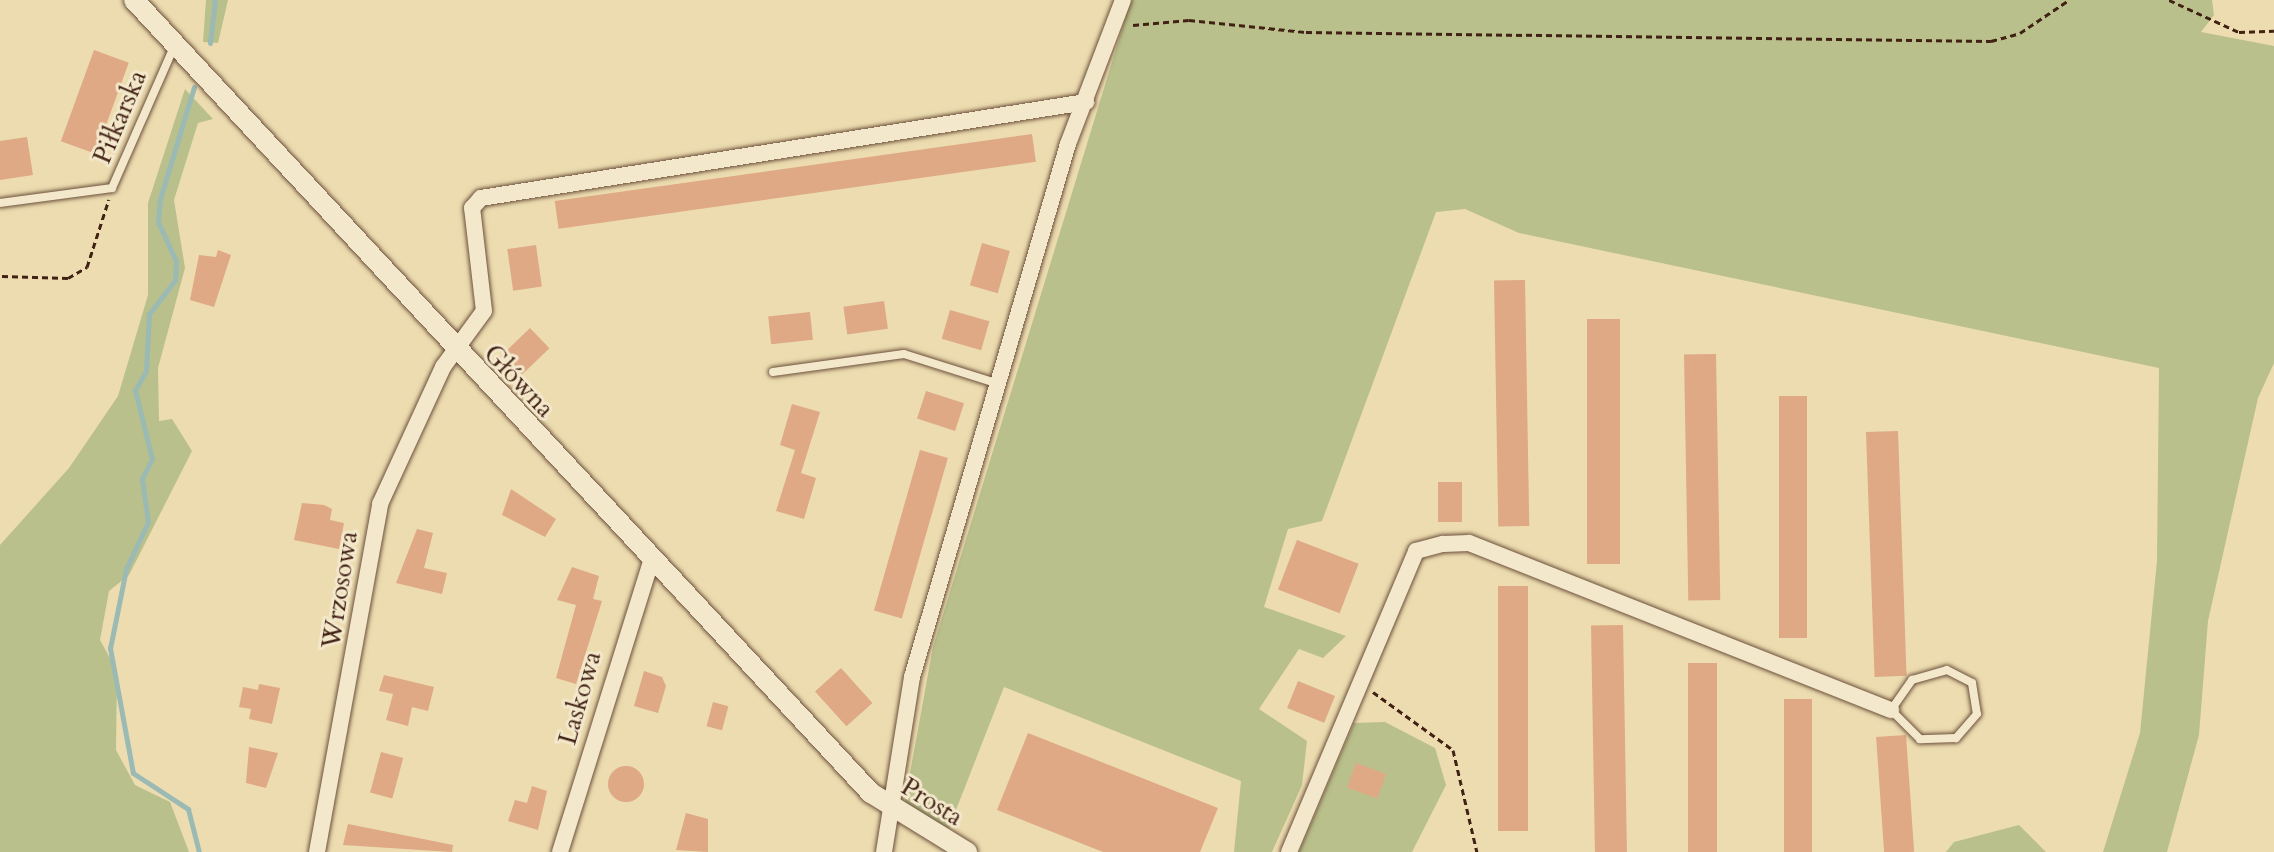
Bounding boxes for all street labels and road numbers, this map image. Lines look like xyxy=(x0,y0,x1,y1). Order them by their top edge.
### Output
street label: Piłkarska xyxy=(86,66,154,168)
street label: Główna xyxy=(477,338,561,424)
street label: Wrzosowa xyxy=(315,529,365,651)
street label: Laskowa xyxy=(552,648,608,748)
street label: Prosta xyxy=(895,771,969,833)

